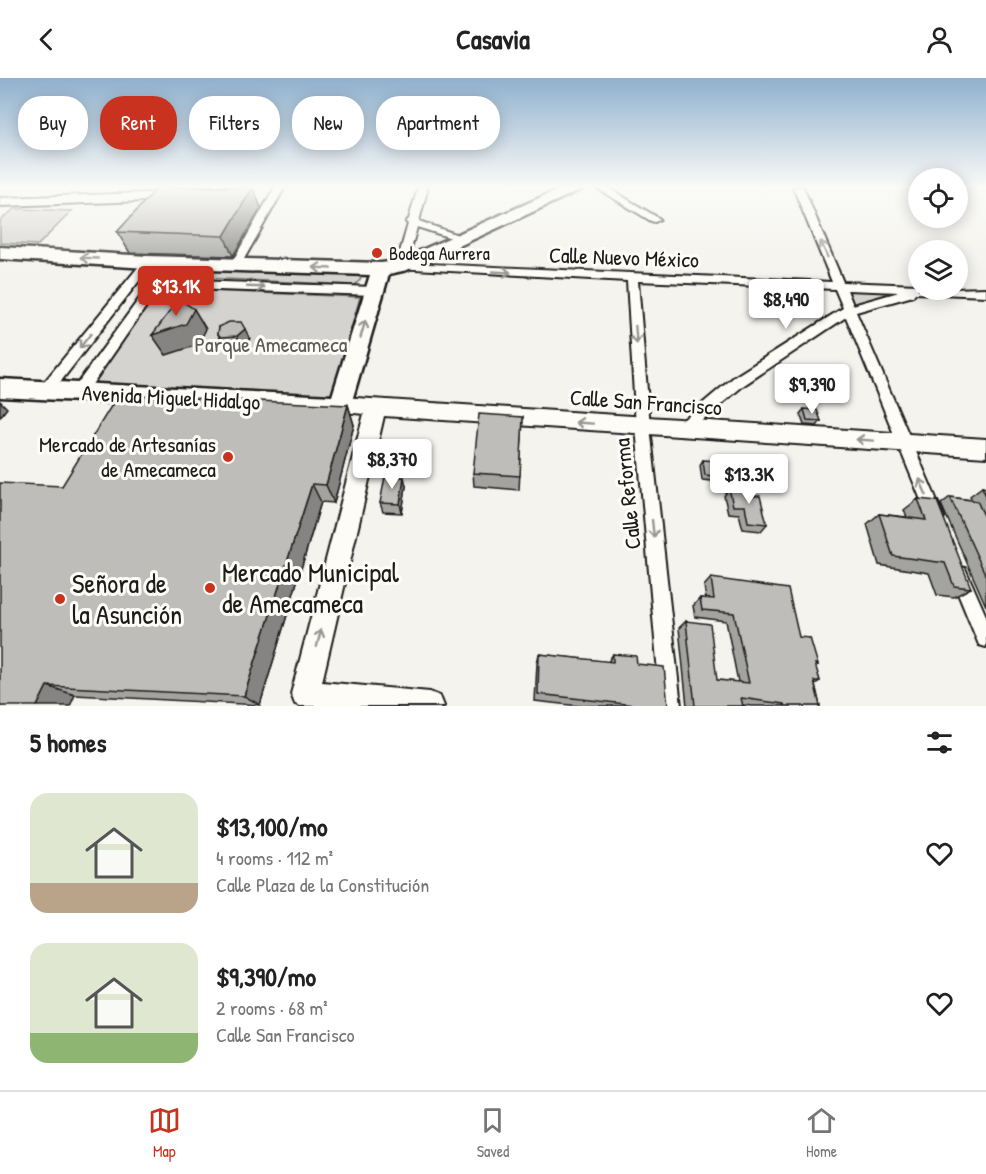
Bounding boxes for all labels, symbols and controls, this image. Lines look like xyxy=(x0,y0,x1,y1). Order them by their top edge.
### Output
text: Casavia xyxy=(456,21,530,57)
icon: back xyxy=(30,23,63,56)
icon: person xyxy=(923,23,956,56)
chip: Buy xyxy=(18,96,88,150)
chip: Rent xyxy=(100,96,177,150)
chip: Filters xyxy=(189,96,280,150)
chip: New xyxy=(292,96,364,150)
chip: Apartment xyxy=(376,96,500,150)
map controls xyxy=(908,168,968,300)
button: locate xyxy=(908,168,968,228)
street label: Calle Nuevo México xyxy=(549,239,700,275)
one-way arrow xyxy=(818,240,829,259)
button: layers xyxy=(908,240,968,300)
place label: Bodega Aurrera xyxy=(389,241,490,266)
marker: Bodega Aurrera xyxy=(370,246,384,260)
one-way arrow xyxy=(80,253,100,264)
one-way arrow xyxy=(313,262,333,273)
pin: $13.1K xyxy=(127,266,225,317)
one-way arrow xyxy=(491,267,511,278)
text: $13.1K xyxy=(152,272,200,299)
pin: $8,490 xyxy=(737,279,835,330)
one-way arrow xyxy=(246,282,266,293)
text: $8,490 xyxy=(763,285,809,312)
one-way arrow xyxy=(358,320,370,339)
one-way arrow xyxy=(631,325,642,345)
park label: Parque Amecameca xyxy=(195,329,348,359)
one-way arrow xyxy=(79,332,92,348)
pin: $9,390 xyxy=(763,364,861,415)
text: $9,390 xyxy=(789,370,835,397)
street label: Avenida Miguel Hidalgo xyxy=(81,377,261,417)
street label: Calle San Francisco xyxy=(569,382,723,422)
one-way arrow xyxy=(575,417,595,428)
place label: Mercado de Artesanías de Amecameca xyxy=(39,429,216,484)
one-way arrow xyxy=(855,435,875,446)
street label: Calle Reforma xyxy=(606,437,648,551)
pin: $8,370 xyxy=(343,439,441,490)
text: $8,370 xyxy=(367,445,417,472)
marker: Mercado de Artesanías de Amecameca xyxy=(221,450,235,464)
pin: $13.3K xyxy=(700,454,798,505)
text: $13.3K xyxy=(724,460,774,487)
one-way arrow xyxy=(917,478,928,497)
one-way arrow xyxy=(648,519,659,539)
place label: Mercado Municipal de Amecameca xyxy=(222,554,400,621)
place label: Señora de la Asunción xyxy=(72,565,182,632)
marker: Mercado Municipal de Amecameca xyxy=(203,581,217,595)
marker: Señora de la Asunción xyxy=(53,592,67,606)
one-way arrow xyxy=(313,628,325,647)
text: 5 homes xyxy=(30,725,106,760)
icon: filters xyxy=(923,726,956,759)
text: $13,100/mo xyxy=(216,809,327,844)
icon: home xyxy=(78,817,150,889)
icon: heart xyxy=(923,837,956,870)
text: 4 rooms · 112 m² xyxy=(216,844,333,871)
text: Calle Plaza de la Constitución xyxy=(216,871,429,898)
text: $9,390/mo xyxy=(216,959,316,994)
icon: home xyxy=(78,967,150,1039)
icon: heart xyxy=(923,987,956,1020)
text: 2 rooms · 68 m² xyxy=(216,994,328,1021)
text: Calle San Francisco xyxy=(216,1021,354,1048)
tab: Map xyxy=(148,1104,181,1162)
tab: Saved xyxy=(476,1104,509,1162)
tab: Home xyxy=(805,1104,838,1162)

